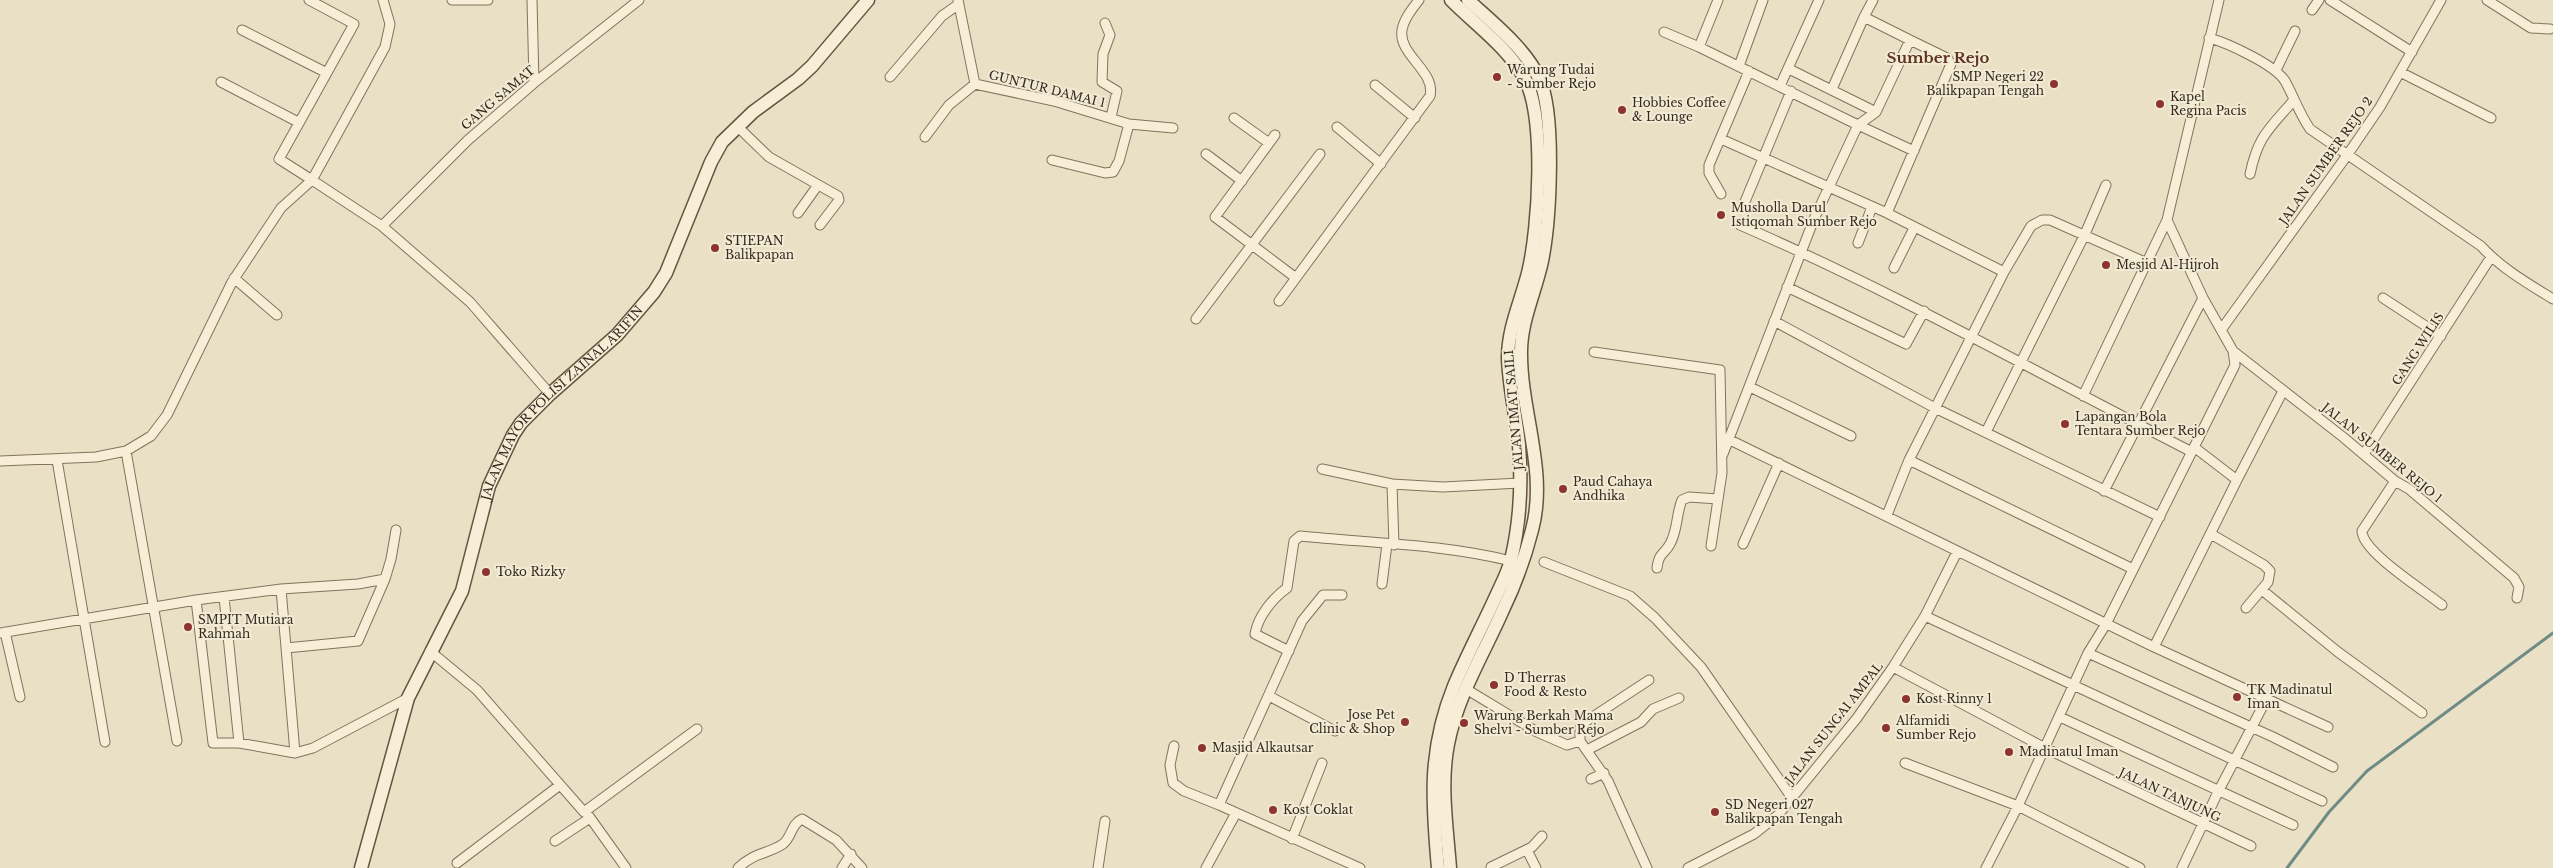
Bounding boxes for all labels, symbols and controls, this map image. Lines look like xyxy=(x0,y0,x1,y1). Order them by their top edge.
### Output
district label: Sumber Rejo xyxy=(1887,48,1990,67)
street label: GANG SAMAT xyxy=(458,62,538,133)
place label: Warung Tudai - Sumber Rejo xyxy=(1506,62,1596,91)
street label: GUNTUR DAMAI 1 xyxy=(987,67,1107,110)
place label: SMP Negeri 22 Balikpapan Tengah xyxy=(1926,69,2044,98)
marker: Warung Tudai - Sumber Rejo xyxy=(1491,71,1503,83)
marker: SMP Negeri 22 Balikpapan Tengah xyxy=(2048,78,2060,90)
place label: Kapel Regina Pacis xyxy=(2170,89,2246,118)
street label: JALAN SUMBER REJO 2 xyxy=(2275,94,2375,229)
place label: Hobbies Coffee & Lounge xyxy=(1632,95,1726,124)
marker: Kapel Regina Pacis xyxy=(2154,98,2166,110)
marker: Hobbies Coffee & Lounge xyxy=(1616,104,1628,116)
place label: Musholla Darul Istiqomah Sumber Rejo xyxy=(1731,200,1877,229)
marker: Musholla Darul Istiqomah Sumber Rejo xyxy=(1715,209,1727,221)
place label: STIEPAN Balikpapan xyxy=(725,233,794,262)
marker: STIEPAN Balikpapan xyxy=(709,242,721,254)
place label: Mesjid Al-Hijroh xyxy=(2116,257,2219,272)
marker: Mesjid Al-Hijroh xyxy=(2100,259,2112,271)
street label: JALAN MAYOR POLISI ZAINAL ARIFIN xyxy=(477,302,646,504)
street label: GANG WILIS xyxy=(2388,309,2447,388)
street label: JALAN IMAT SAILI xyxy=(1501,349,1526,473)
street label: JALAN SUMBER REJO 1 xyxy=(2318,398,2446,506)
place label: Lapangan Bola Tentara Sumber Rejo xyxy=(2075,409,2205,438)
marker: Lapangan Bola Tentara Sumber Rejo xyxy=(2059,418,2071,430)
place label: Paud Cahaya Andhika xyxy=(1572,474,1653,503)
marker: Paud Cahaya Andhika xyxy=(1557,483,1569,495)
place label: Toko Rizky xyxy=(496,564,566,579)
marker: Toko Rizky xyxy=(480,566,492,578)
place label: SMPIT Mutiara Rahmah xyxy=(198,612,294,641)
marker: SMPIT Mutiara Rahmah xyxy=(182,621,194,633)
street label: JALAN SUNGAI AMPAL xyxy=(1780,659,1886,788)
place label: D Therras Food & Resto xyxy=(1504,670,1587,699)
marker: D Therras Food & Resto xyxy=(1488,679,1500,691)
place label: TK Madinatul Iman xyxy=(2247,682,2333,711)
place label: Kost Rinny 1 xyxy=(1916,691,1992,706)
marker: TK Madinatul Iman xyxy=(2231,691,2243,703)
marker: Kost Rinny 1 xyxy=(1900,693,1912,705)
place label: Jose Pet Clinic & Shop xyxy=(1309,707,1395,736)
place label: Warung Berkah Mama Shelvi - Sumber Rejo xyxy=(1473,708,1613,737)
place label: Alfamidi Sumber Rejo xyxy=(1895,713,1976,742)
marker: Jose Pet Clinic & Shop xyxy=(1399,716,1411,728)
marker: Warung Berkah Mama Shelvi - Sumber Rejo xyxy=(1458,717,1470,729)
marker: Alfamidi Sumber Rejo xyxy=(1880,722,1892,734)
place label: Masjid Alkautsar xyxy=(1212,740,1314,755)
marker: Masjid Alkautsar xyxy=(1196,742,1208,754)
place label: Madinatul Iman xyxy=(2019,744,2119,759)
marker: Madinatul Iman xyxy=(2003,746,2015,758)
street label: JALAN TANJUNG xyxy=(2115,763,2224,825)
place label: SD Negeri 027 Balikpapan Tengah xyxy=(1725,797,1843,826)
place label: Kost Coklat xyxy=(1283,802,1354,817)
marker: Kost Coklat xyxy=(1267,804,1279,816)
marker: SD Negeri 027 Balikpapan Tengah xyxy=(1709,806,1721,818)

